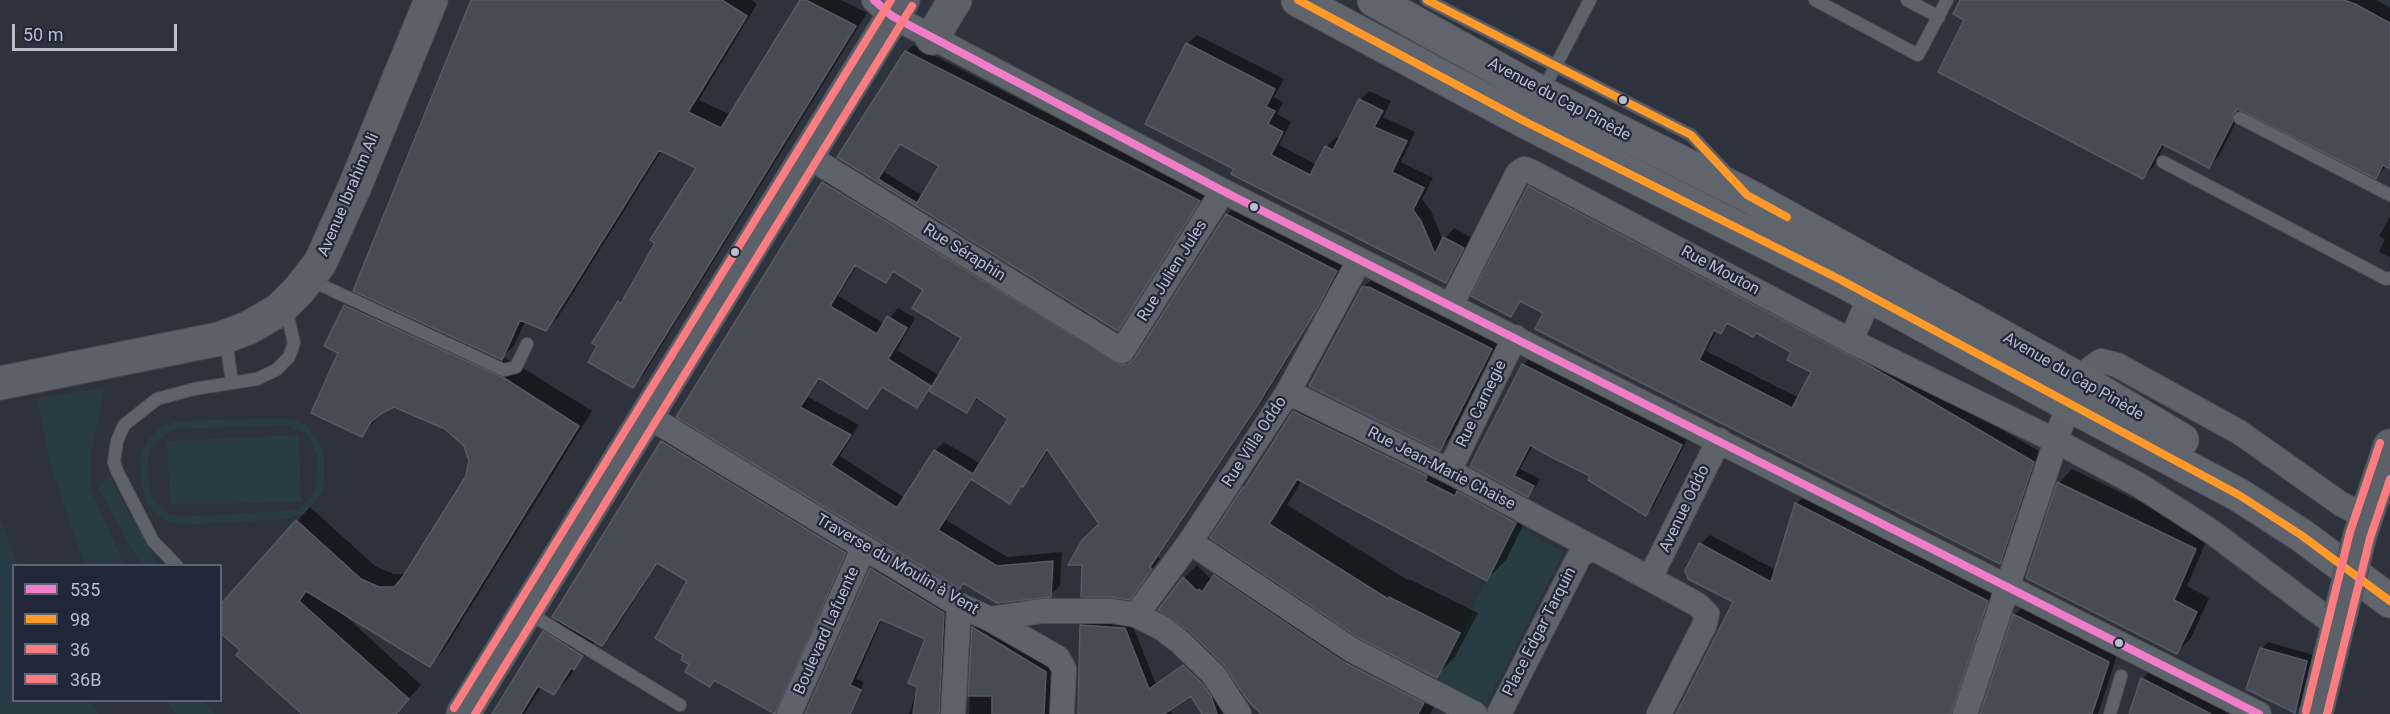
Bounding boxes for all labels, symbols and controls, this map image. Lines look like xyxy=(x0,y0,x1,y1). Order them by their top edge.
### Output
scale bar xyxy=(15,12,180,50)
text: 50 m xyxy=(23,24,63,45)
street label: Avenue du Cap Pinède xyxy=(1484,54,1634,146)
unlabelled marker xyxy=(1617,94,1629,106)
street label: Avenue Ibrahim Ali xyxy=(314,130,384,260)
unlabelled marker xyxy=(1248,201,1260,213)
street label: Rue Julien Jules xyxy=(1134,217,1212,325)
street label: Rue Séraphin xyxy=(919,220,1009,286)
street label: Rue Mouton xyxy=(1677,242,1763,300)
unlabelled marker xyxy=(729,246,741,258)
street label: Avenue du Cap Pinède xyxy=(1999,329,2147,425)
street label: Rue Carnegie xyxy=(1453,357,1511,451)
street label: Rue Villa Oddo xyxy=(1219,393,1291,491)
street label: Rue Jean-Marie Chaise xyxy=(1364,423,1518,515)
street label: Avenue Oddo xyxy=(1656,462,1714,556)
street label: Traverse du Moulin à Vent xyxy=(812,511,982,619)
legend xyxy=(12,564,222,702)
street label: Boulevard Lafuente xyxy=(790,564,864,698)
street label: Place Edgar Tarquin xyxy=(1499,564,1581,700)
text: 535 xyxy=(70,579,100,600)
text: 98 xyxy=(70,609,90,630)
unlabelled marker xyxy=(2113,637,2125,649)
text: 36 xyxy=(70,639,90,660)
text: 36B xyxy=(70,669,101,690)

